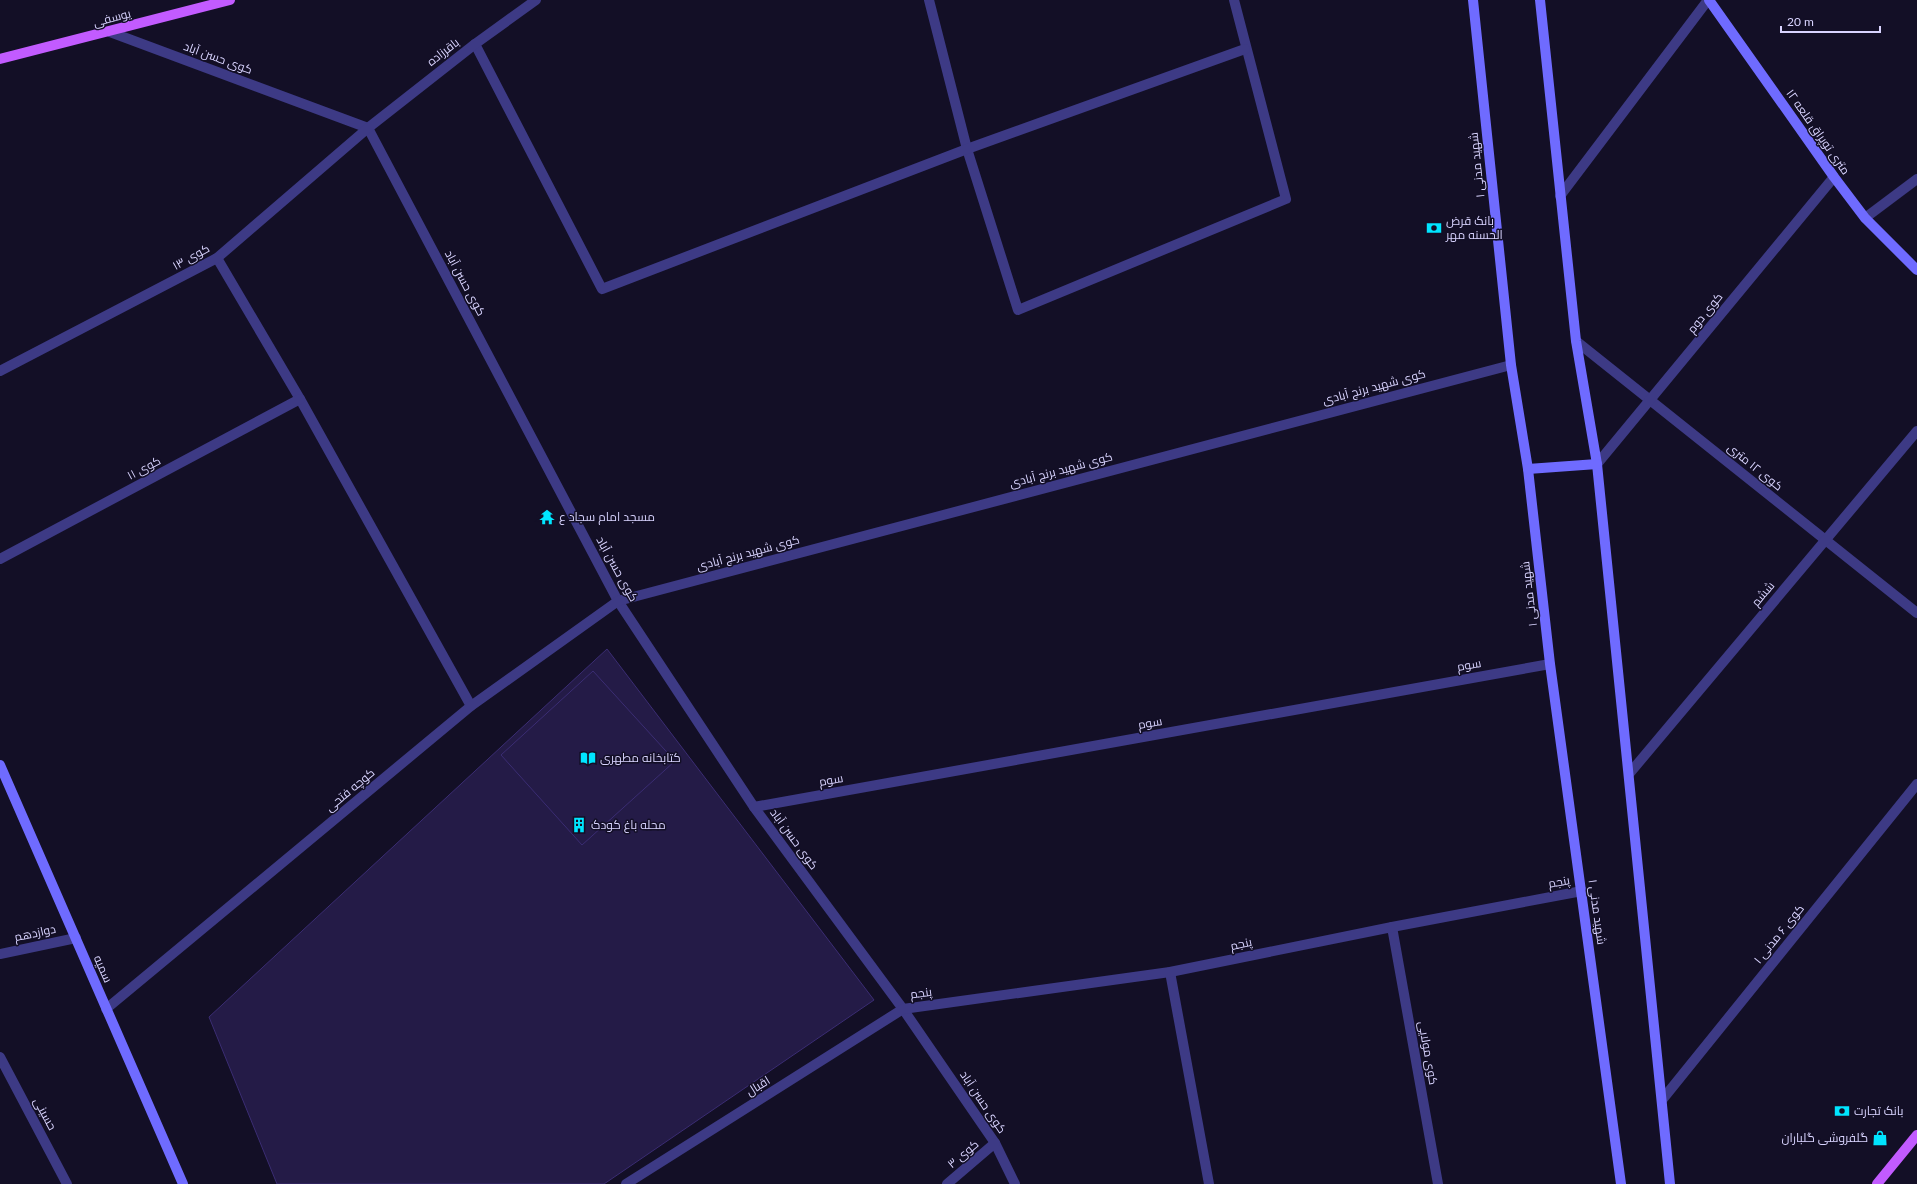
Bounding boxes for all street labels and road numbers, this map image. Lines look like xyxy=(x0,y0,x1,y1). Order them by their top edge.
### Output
street label: یوسفی xyxy=(91,5,133,30)
street label: باقرزاده xyxy=(424,34,462,69)
street label: کوی حسن آباد xyxy=(182,38,255,77)
street label: ۱۲ متری توپراق قلعه xyxy=(1782,86,1853,178)
street label: شهید مدنی ۱ xyxy=(1466,132,1487,198)
street label: کوی ۱۳ xyxy=(170,240,212,273)
street label: کوی حسن آباد xyxy=(442,247,489,318)
street label: کوی دوم xyxy=(1684,289,1726,337)
street label: کوی شهید برنج آبادی xyxy=(1321,366,1427,408)
street label: کوی ۱۲ متری xyxy=(1725,440,1786,494)
street label: کوی شهید برنج آبادی xyxy=(1008,449,1114,491)
street label: کوی ۱۱ xyxy=(124,453,163,483)
street label: کوی شهید برنج آبادی xyxy=(695,532,801,574)
street label: کوی حسن آباد xyxy=(593,534,642,604)
street label: شهید مدنی ۱ xyxy=(1517,561,1540,628)
street label: ششم xyxy=(1748,578,1778,610)
street label: سوم xyxy=(1456,655,1482,675)
street label: سوم xyxy=(1137,713,1163,733)
street label: کوچه فتحی xyxy=(322,765,379,816)
street label: سوم xyxy=(818,770,844,790)
street label: کوی حسن آباد xyxy=(767,805,822,872)
street label: پنجم xyxy=(1547,872,1572,893)
street label: شهید مدنی ۱ xyxy=(1586,878,1609,946)
street label: کوی ۶ مدنی ۱ xyxy=(1750,901,1807,966)
street label: دوازدهم xyxy=(13,921,57,945)
street label: پنجم xyxy=(1229,934,1254,955)
street label: سمیه xyxy=(91,953,116,985)
street label: پنجم xyxy=(909,983,934,1003)
street label: کوی مولایی xyxy=(1416,1020,1441,1086)
street label: کوی حسن آباد xyxy=(957,1068,1010,1136)
street label: اقبال xyxy=(743,1072,773,1099)
street label: حسینی xyxy=(31,1095,60,1133)
street label: کوی ۳ xyxy=(944,1136,981,1171)

